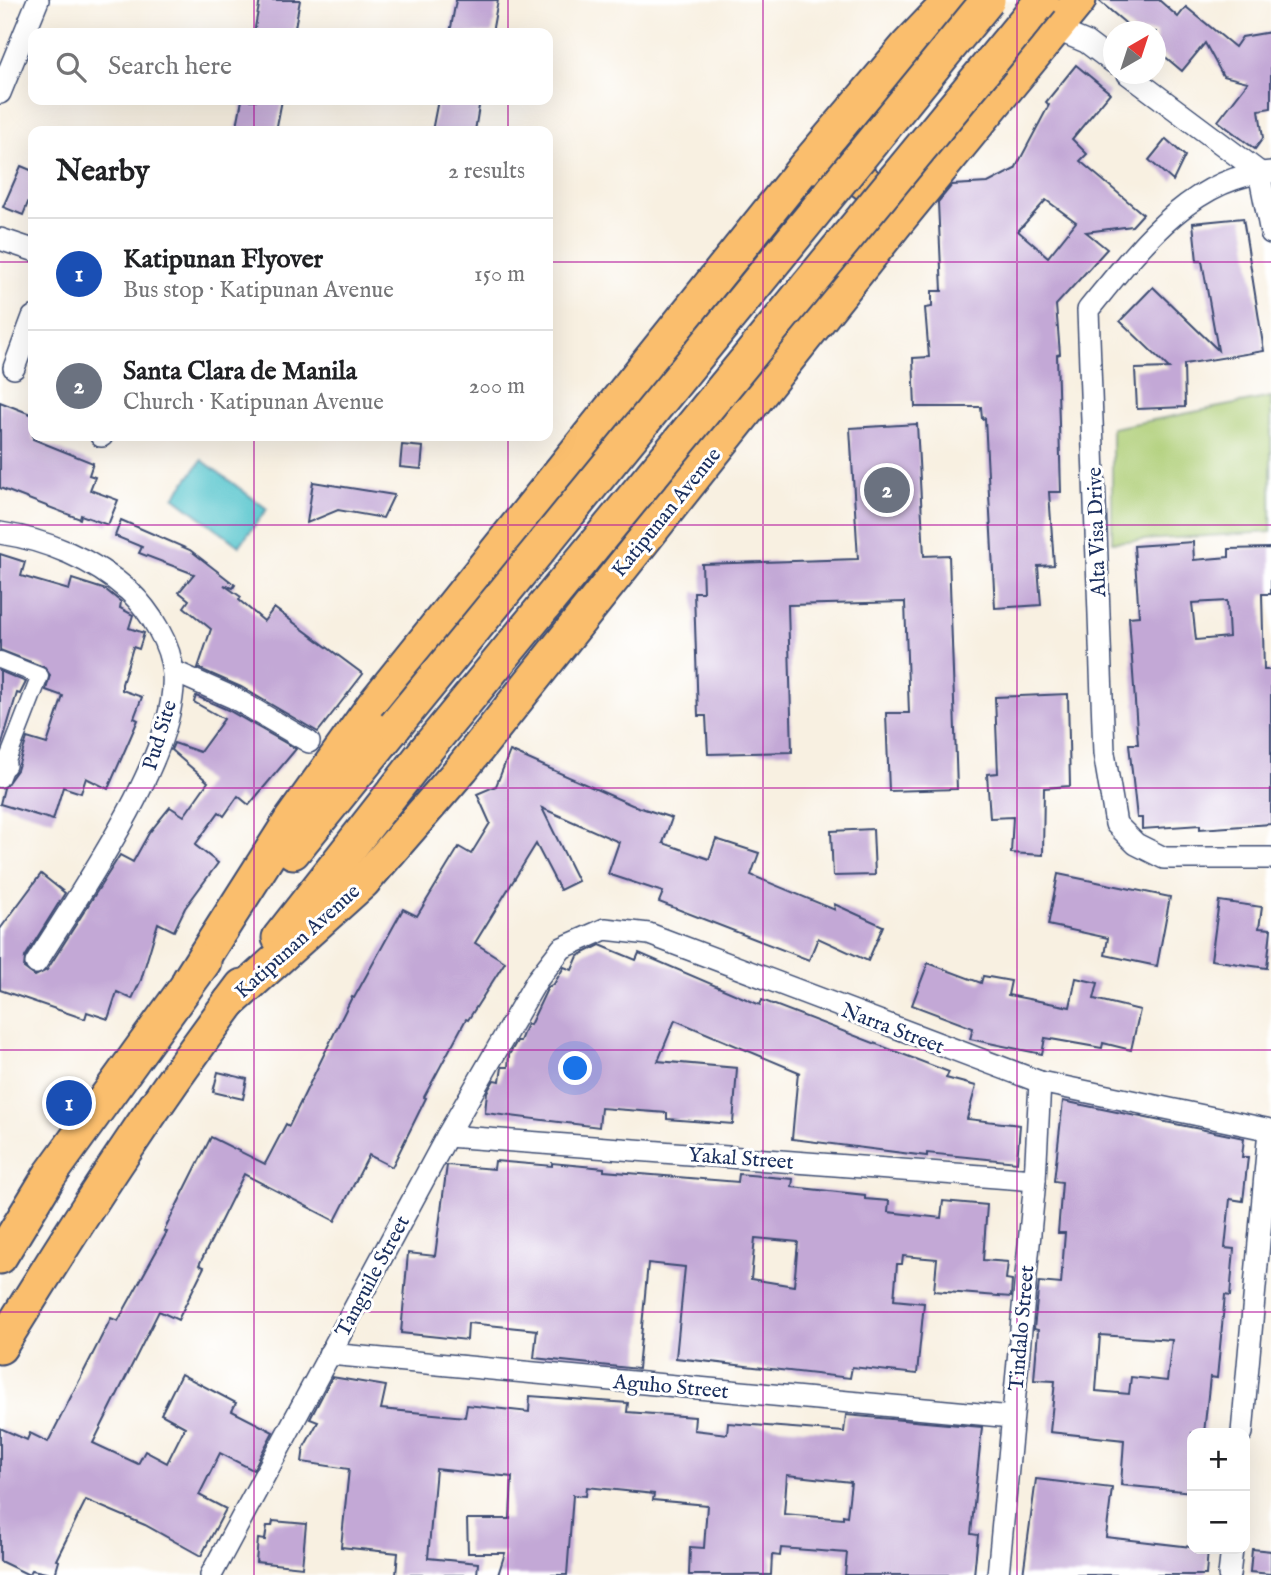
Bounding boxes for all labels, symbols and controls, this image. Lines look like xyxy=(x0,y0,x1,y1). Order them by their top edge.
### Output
north arrow xyxy=(1103,21,1166,84)
search box xyxy=(28,28,553,105)
icon: search xyxy=(52,48,90,86)
text: Search here xyxy=(108,50,232,83)
text: Nearby xyxy=(56,153,149,191)
text: 2 results xyxy=(448,157,525,186)
text: Katipunan Flyover xyxy=(123,243,323,276)
text: 1 xyxy=(75,260,83,289)
text: 150 m xyxy=(474,260,525,289)
text: Bus stop · Katipunan Avenue xyxy=(123,276,394,305)
text: Santa Clara de Manila xyxy=(123,355,357,388)
text: 2 xyxy=(74,372,84,401)
text: 200 m xyxy=(469,372,525,401)
text: Church · Katipunan Avenue xyxy=(123,388,384,417)
street label: Katipunan Avenue xyxy=(607,442,728,583)
pin: 2 xyxy=(864,464,910,516)
street label: Alta Visa Drive xyxy=(1082,466,1113,598)
street label: Pud Site xyxy=(137,697,184,774)
street label: Katipunan Avenue xyxy=(230,879,367,1005)
street label: Narra Street xyxy=(837,997,948,1061)
your location xyxy=(558,1051,592,1085)
pin: 1 xyxy=(46,1077,92,1129)
street label: Yakal Street xyxy=(687,1142,795,1177)
street label: Tanguile Street xyxy=(330,1211,417,1342)
street label: Tindalo Street xyxy=(1004,1264,1041,1392)
street label: Aguho Street xyxy=(611,1369,730,1406)
map controls xyxy=(1187,1428,1250,1554)
button: + xyxy=(1187,1428,1250,1491)
button: − xyxy=(1187,1491,1250,1554)

